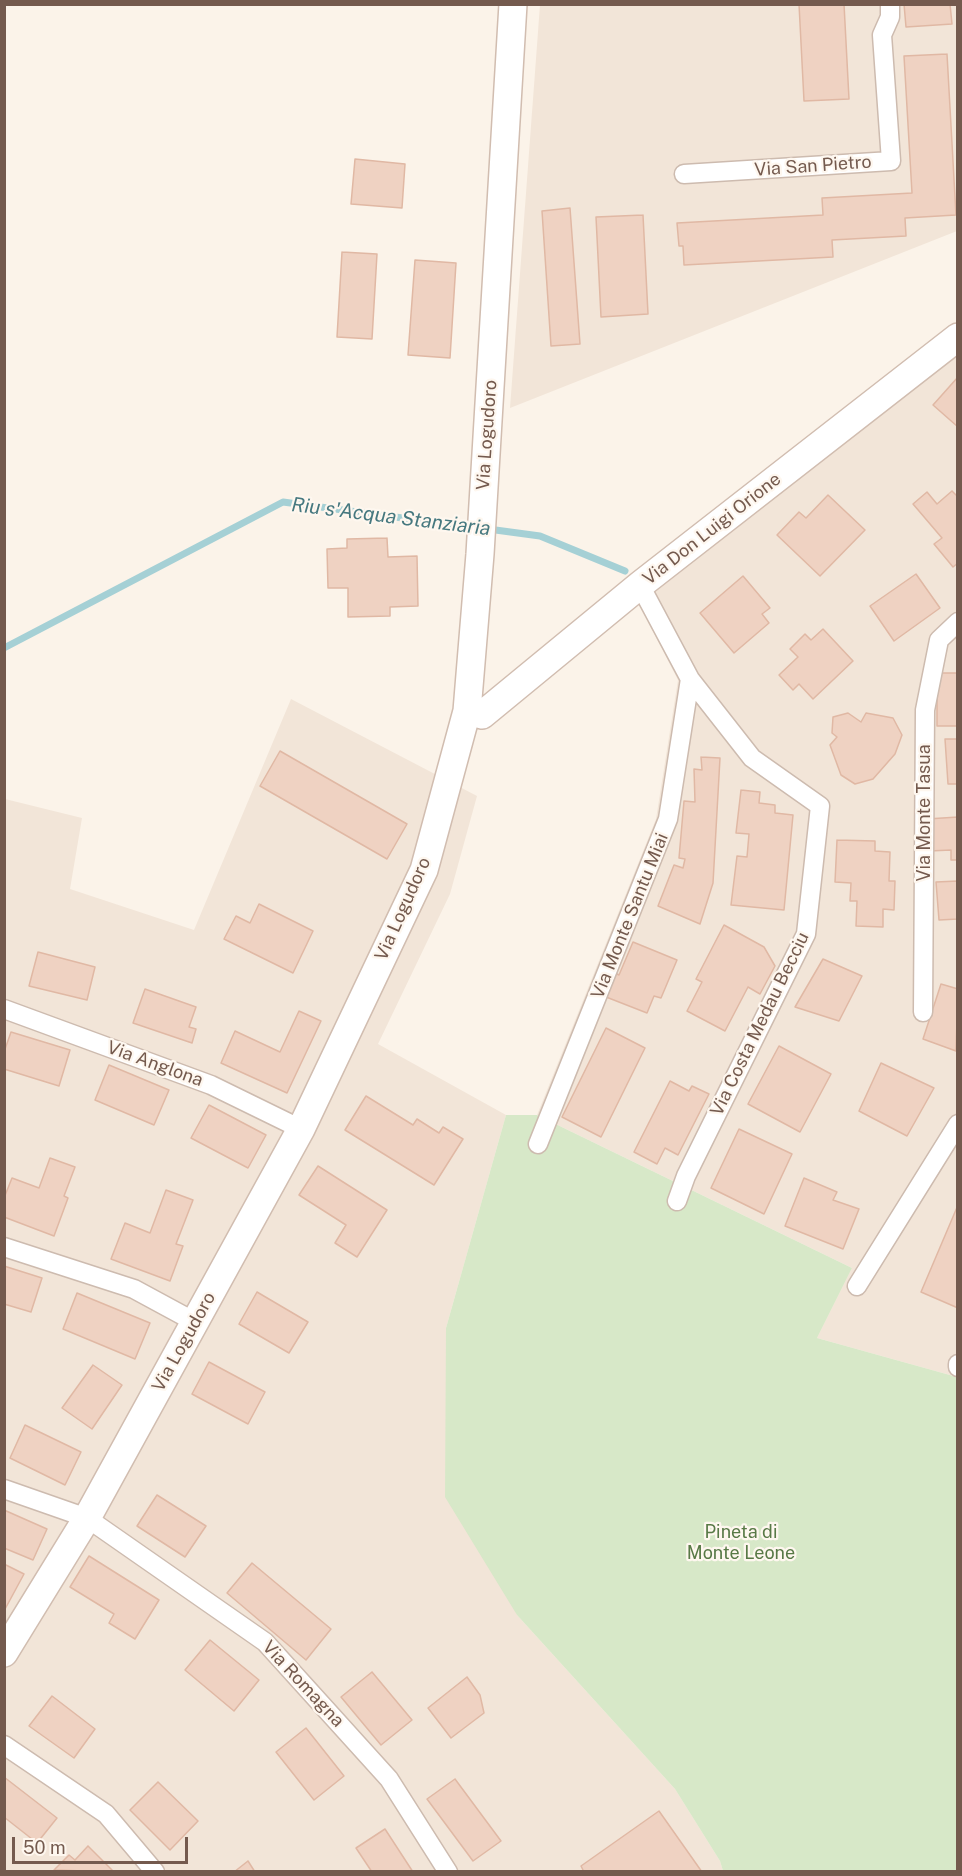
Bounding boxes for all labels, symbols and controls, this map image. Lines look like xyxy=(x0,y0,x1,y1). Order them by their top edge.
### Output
street label: Via San Pietro xyxy=(754,151,872,181)
street label: Via Logudoro xyxy=(472,379,502,491)
street label: Via Don Luigi Orione xyxy=(639,468,785,590)
water label: Riu s'Acqua Stanziaria xyxy=(290,493,492,541)
street label: Via Monte Tasua xyxy=(913,744,935,882)
street label: Via Monte Santu Miai xyxy=(587,830,673,1002)
street label: Via Logudoro xyxy=(371,854,435,964)
street label: Via Costa Medau Becciu xyxy=(706,929,814,1119)
street label: Via Anglona xyxy=(104,1037,206,1091)
street label: Via Logudoro xyxy=(148,1288,220,1396)
park label: Pineta di Monte Leone xyxy=(687,1521,795,1564)
street label: Via Romagna xyxy=(258,1636,348,1732)
scale bar xyxy=(15,1825,190,1863)
text: 50 m xyxy=(23,1837,66,1858)

